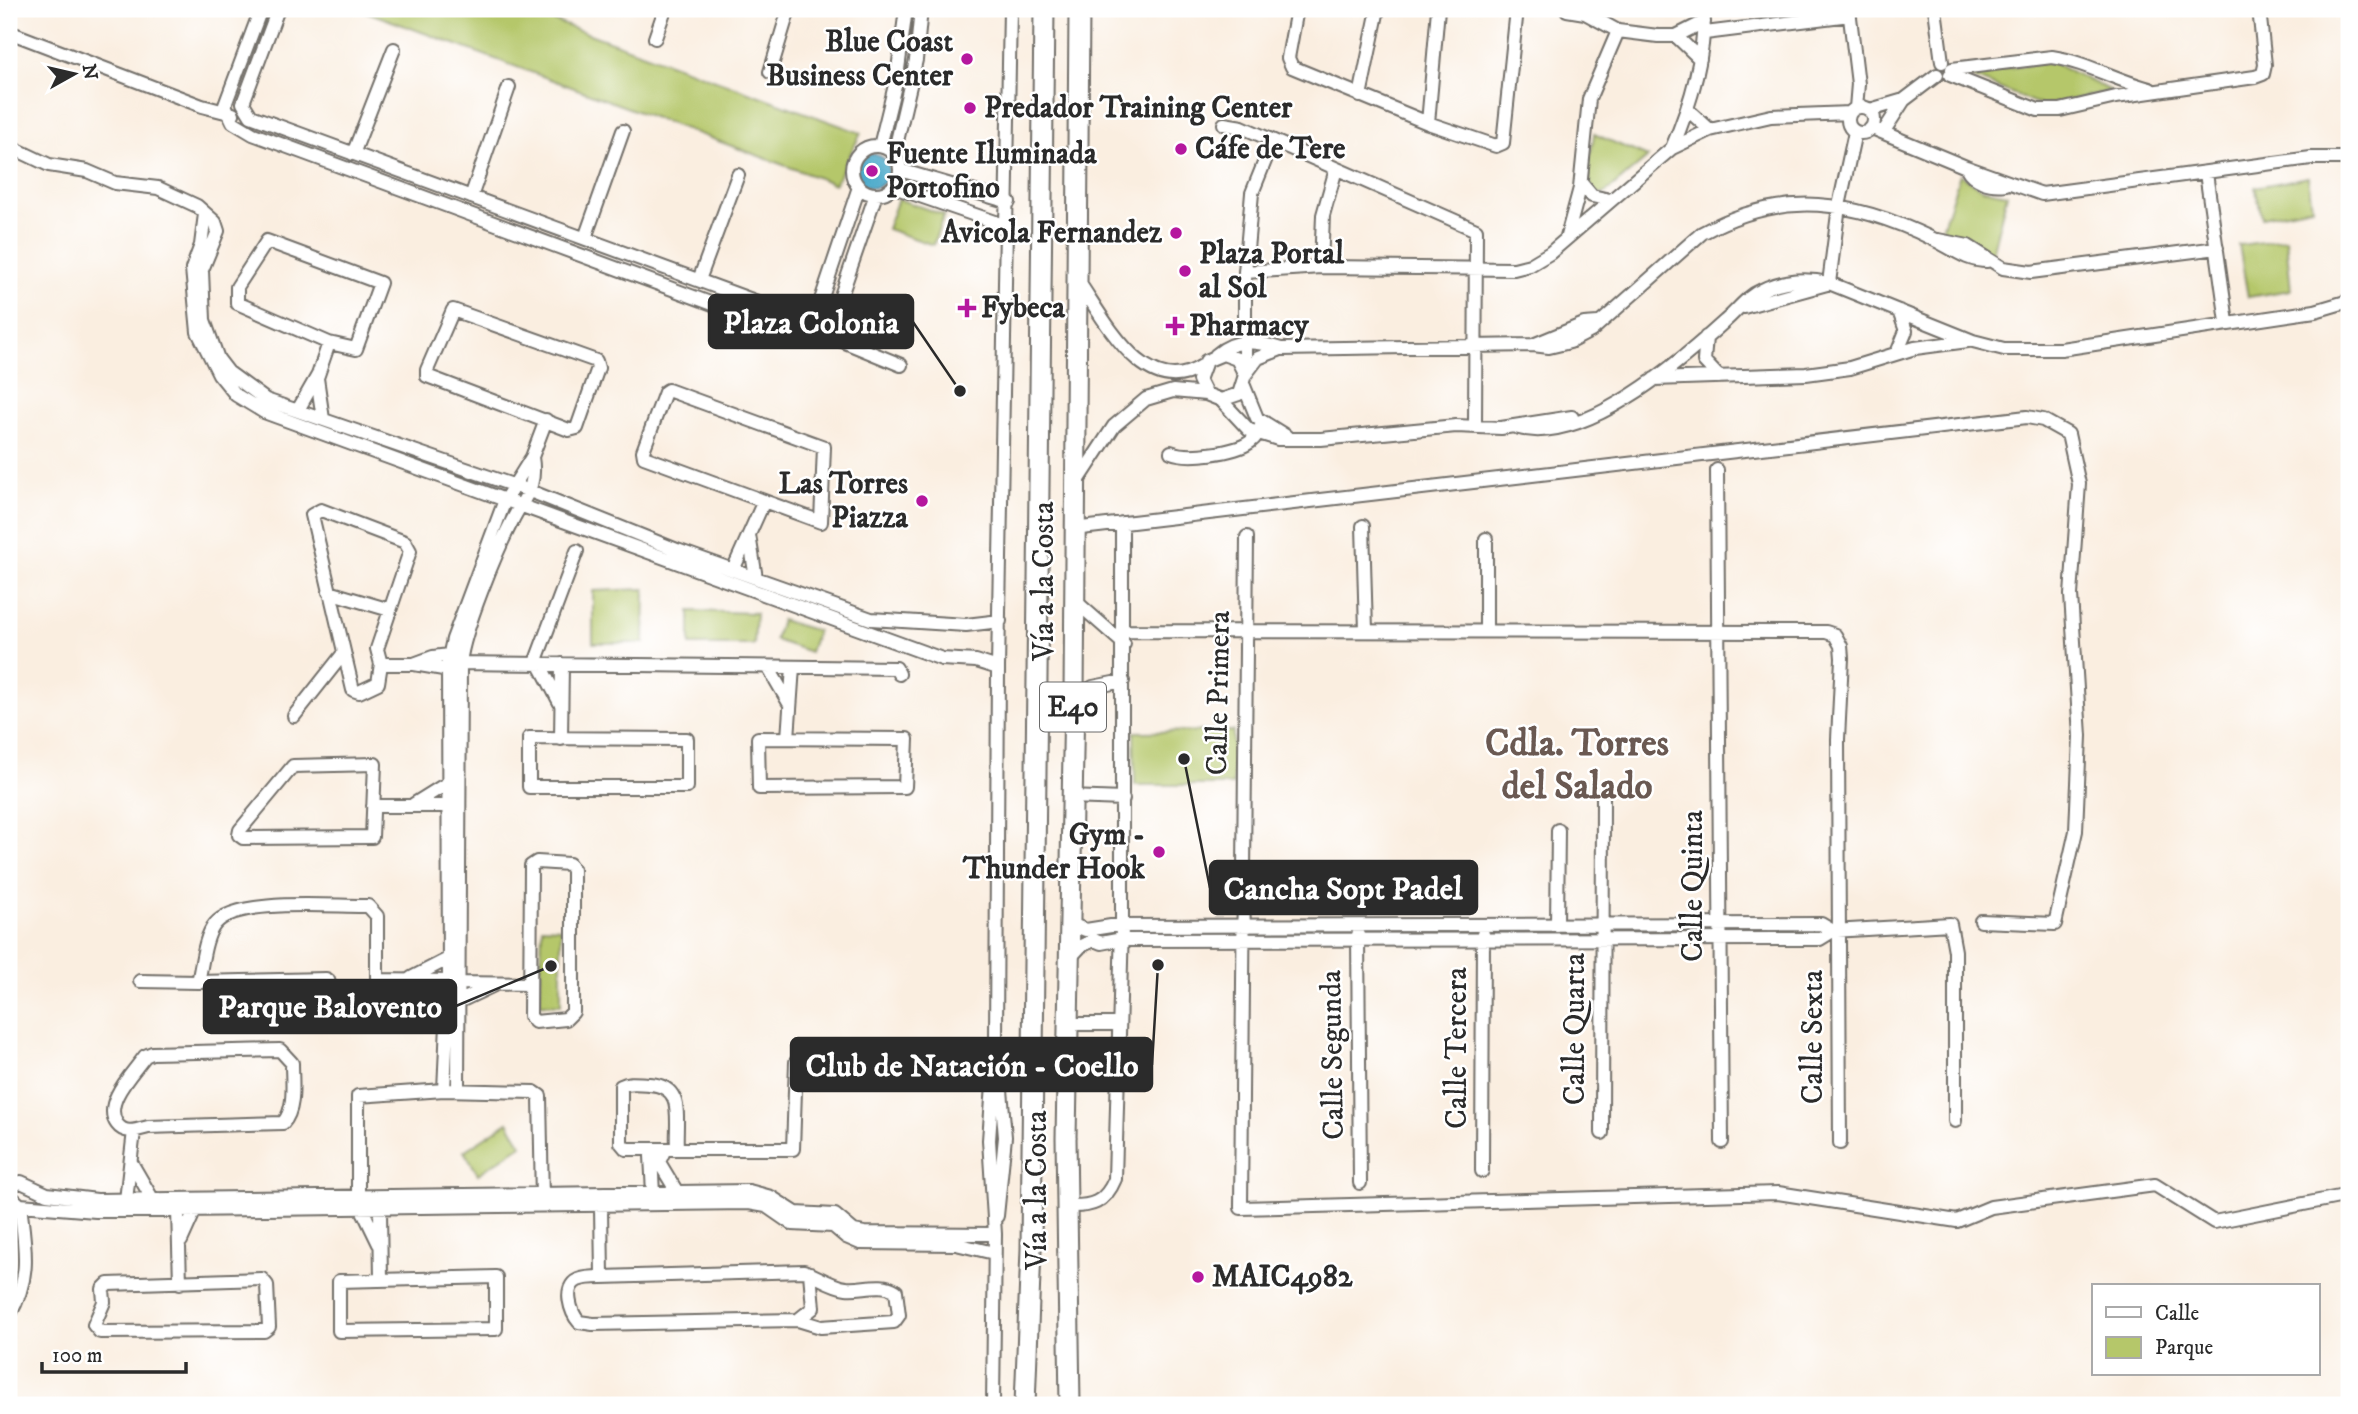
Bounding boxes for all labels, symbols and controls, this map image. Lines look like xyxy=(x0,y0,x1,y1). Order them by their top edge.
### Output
place label: Blue Coast Business Center xyxy=(766,24,954,95)
north arrow xyxy=(38,38,108,108)
marker: Blue Coast Business Center xyxy=(959,51,975,67)
text: N xyxy=(77,63,102,82)
place label: Predador Training Center xyxy=(984,90,1293,127)
marker: Predador Training Center xyxy=(962,100,978,116)
place label: Cáfe de Tere xyxy=(1195,131,1346,168)
place label: Fuente Iluminada Portofino xyxy=(886,136,1098,207)
marker: Cáfe de Tere xyxy=(1173,141,1189,157)
marker: Fuente Iluminada Portofino xyxy=(864,163,880,179)
place label: Avicola Fernandez xyxy=(940,215,1163,252)
marker: Avicola Fernandez xyxy=(1168,225,1184,241)
place label: Plaza Portal al Sol xyxy=(1199,236,1345,307)
marker: Plaza Portal al Sol xyxy=(1177,263,1193,279)
place label: Fybeca xyxy=(981,290,1066,327)
callout: Plaza Colonia xyxy=(709,295,913,348)
marker: Fybeca xyxy=(959,300,975,316)
text: Plaza Colonia xyxy=(723,304,900,344)
place label: Pharmacy xyxy=(1189,308,1309,345)
marker: Pharmacy xyxy=(1167,318,1183,334)
place label: Las Torres Piazza xyxy=(778,466,909,537)
marker: Las Torres Piazza xyxy=(914,493,930,509)
street label: Vía a la Costa xyxy=(1026,501,1063,662)
street label: Calle Primera xyxy=(1199,610,1239,776)
road number: E40 xyxy=(1040,682,1106,732)
district label: Cdla. Torres del Salado xyxy=(1485,721,1669,811)
street label: Calle Quinta xyxy=(1675,810,1712,962)
place label: Gym - Thunder Hook xyxy=(962,817,1146,888)
marker: Gym - Thunder Hook xyxy=(1151,844,1167,860)
callout: Cancha Sopt Padel xyxy=(1210,861,1477,914)
text: Cancha Sopt Padel xyxy=(1223,870,1463,910)
street label: Calle Quarta xyxy=(1557,953,1594,1105)
street label: Calle Tercera xyxy=(1439,967,1476,1129)
street label: Calle Segunda xyxy=(1313,969,1353,1140)
street label: Calle Sexta xyxy=(1795,969,1832,1104)
callout: Parque Balovento xyxy=(204,980,456,1033)
text: Parque Balovento xyxy=(218,988,442,1028)
callout: Club de Natación - Coello xyxy=(791,1038,1152,1091)
text: Club de Natación - Coello xyxy=(806,1047,1138,1087)
street label: Vía a la Costa xyxy=(1019,1110,1056,1271)
place label: MAIC4982 xyxy=(1212,1259,1353,1296)
marker: MAIC4982 xyxy=(1190,1269,1206,1285)
legend xyxy=(2092,1284,2320,1376)
text: Calle xyxy=(2155,1301,2199,1327)
scale bar xyxy=(42,1330,186,1374)
text: Parque xyxy=(2155,1335,2213,1361)
text: 100 m xyxy=(52,1343,103,1369)

